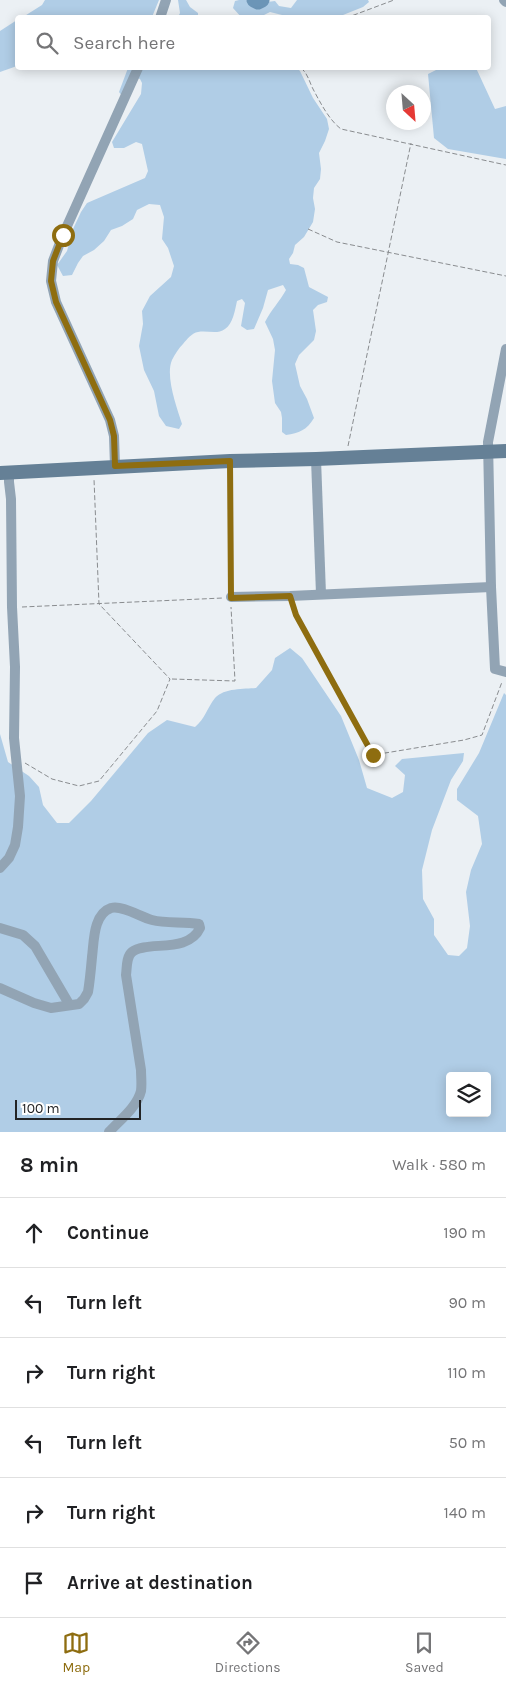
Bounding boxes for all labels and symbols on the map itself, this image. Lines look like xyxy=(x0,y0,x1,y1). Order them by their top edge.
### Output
north arrow xyxy=(386,85,431,130)
route start xyxy=(52,224,75,247)
route end xyxy=(362,744,385,767)
scale bar xyxy=(15,1097,141,1120)

